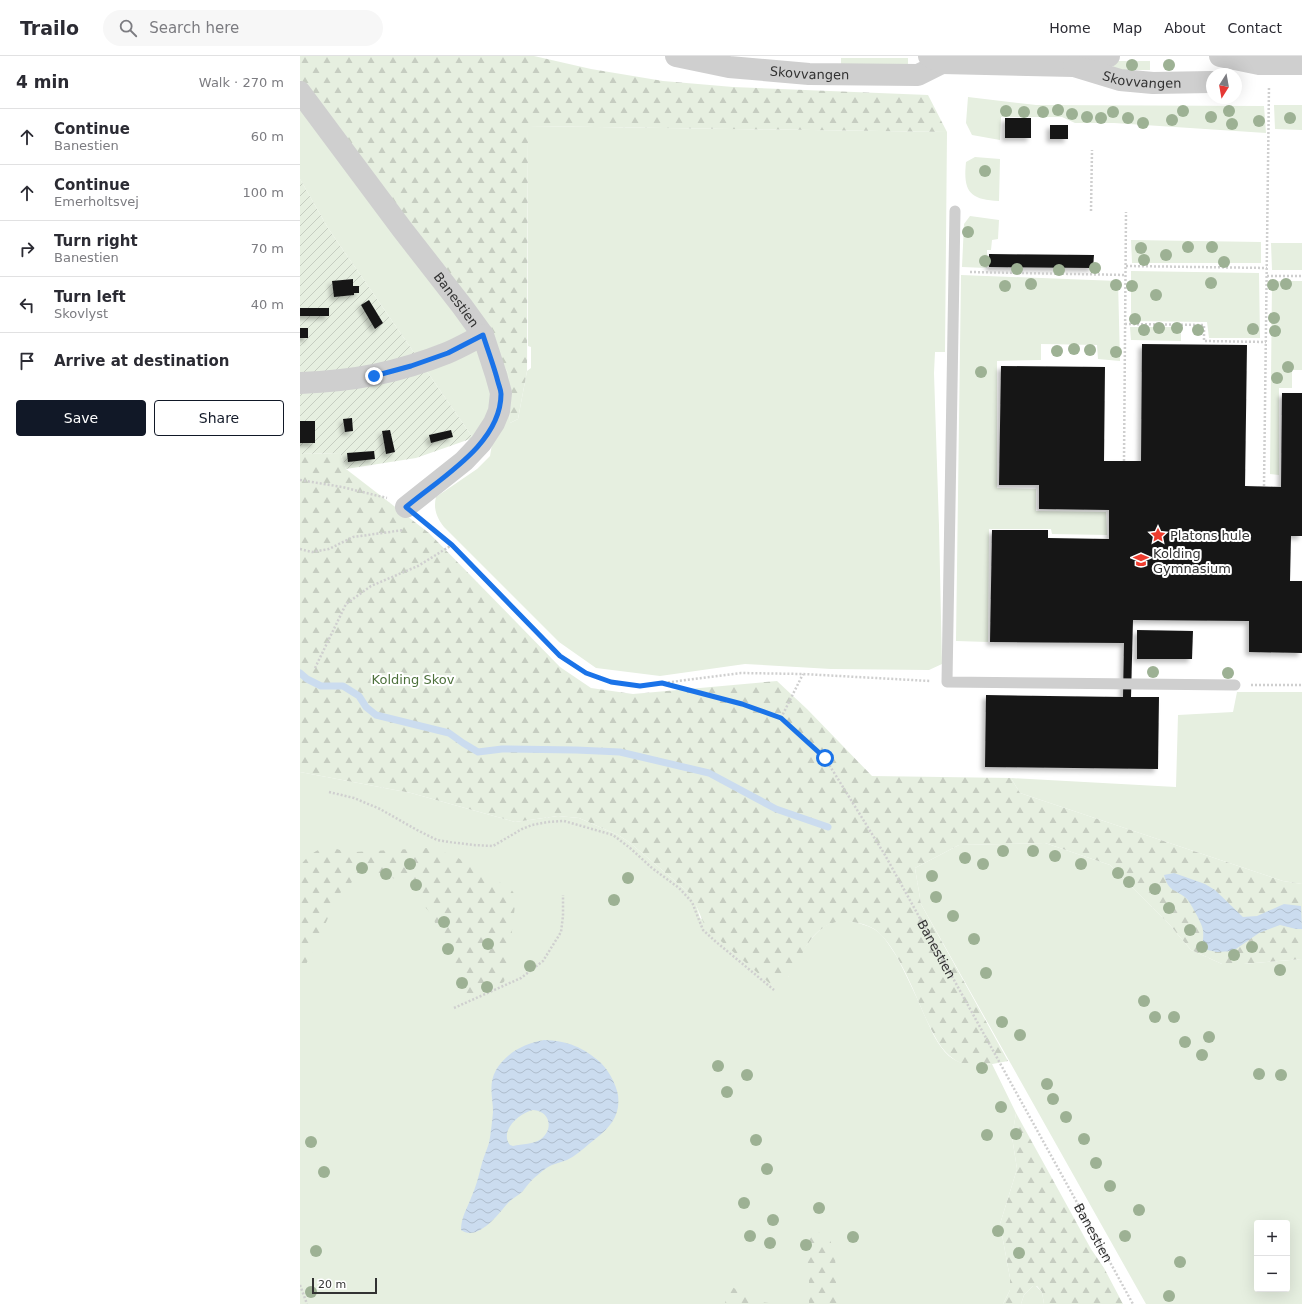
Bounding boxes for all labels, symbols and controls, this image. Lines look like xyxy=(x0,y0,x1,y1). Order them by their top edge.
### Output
search box xyxy=(103,10,383,46)
text: Trailo xyxy=(20,17,79,39)
icon: search xyxy=(117,17,139,39)
text: Search here xyxy=(149,19,239,37)
text: Home xyxy=(1049,20,1091,36)
text: Map xyxy=(1113,20,1142,36)
text: About xyxy=(1164,20,1206,36)
text: Contact xyxy=(1228,20,1282,36)
street label: Skovvangen xyxy=(769,64,849,82)
street label: Skovvangen xyxy=(1101,68,1182,91)
north arrow xyxy=(1206,68,1242,104)
text: 4 min xyxy=(16,72,69,92)
text: Walk · 270 m xyxy=(199,75,284,90)
text: Continue xyxy=(54,120,130,138)
icon: ahead xyxy=(16,126,38,148)
text: 60 m xyxy=(251,129,284,144)
text: Banestien xyxy=(54,138,119,153)
text: Continue xyxy=(54,176,130,194)
icon: ahead xyxy=(16,182,38,204)
text: 100 m xyxy=(242,185,284,200)
text: Emerholtsvej xyxy=(54,194,139,209)
text: Turn right xyxy=(54,232,138,250)
icon: right xyxy=(16,238,38,260)
text: 70 m xyxy=(251,241,284,256)
text: Banestien xyxy=(54,250,119,265)
street label: Banestien xyxy=(431,269,482,330)
text: Turn left xyxy=(54,288,126,306)
icon: left xyxy=(16,294,38,316)
text: 40 m xyxy=(251,297,284,312)
text: Skovlyst xyxy=(54,306,108,321)
icon: arrive xyxy=(16,350,38,372)
text: Arrive at destination xyxy=(54,352,229,370)
route end xyxy=(365,367,383,385)
button: Save xyxy=(16,400,146,436)
button: Share xyxy=(154,400,284,436)
place icon: Platons hule xyxy=(1149,526,1167,544)
place label: Platons hule xyxy=(1170,528,1250,543)
place label: Kolding Gymnasium xyxy=(1153,546,1231,576)
school or university icon: Kolding Gymnasium xyxy=(1132,551,1150,569)
park label: Kolding Skov xyxy=(372,672,455,687)
route start xyxy=(816,749,834,767)
street label: Banestien xyxy=(914,917,959,981)
street label: Banestien xyxy=(1071,1201,1115,1265)
map controls xyxy=(1254,1220,1290,1292)
button: + xyxy=(1254,1220,1290,1256)
button: − xyxy=(1254,1256,1290,1292)
scale bar xyxy=(312,1276,377,1295)
text: 20 m xyxy=(318,1278,346,1291)

